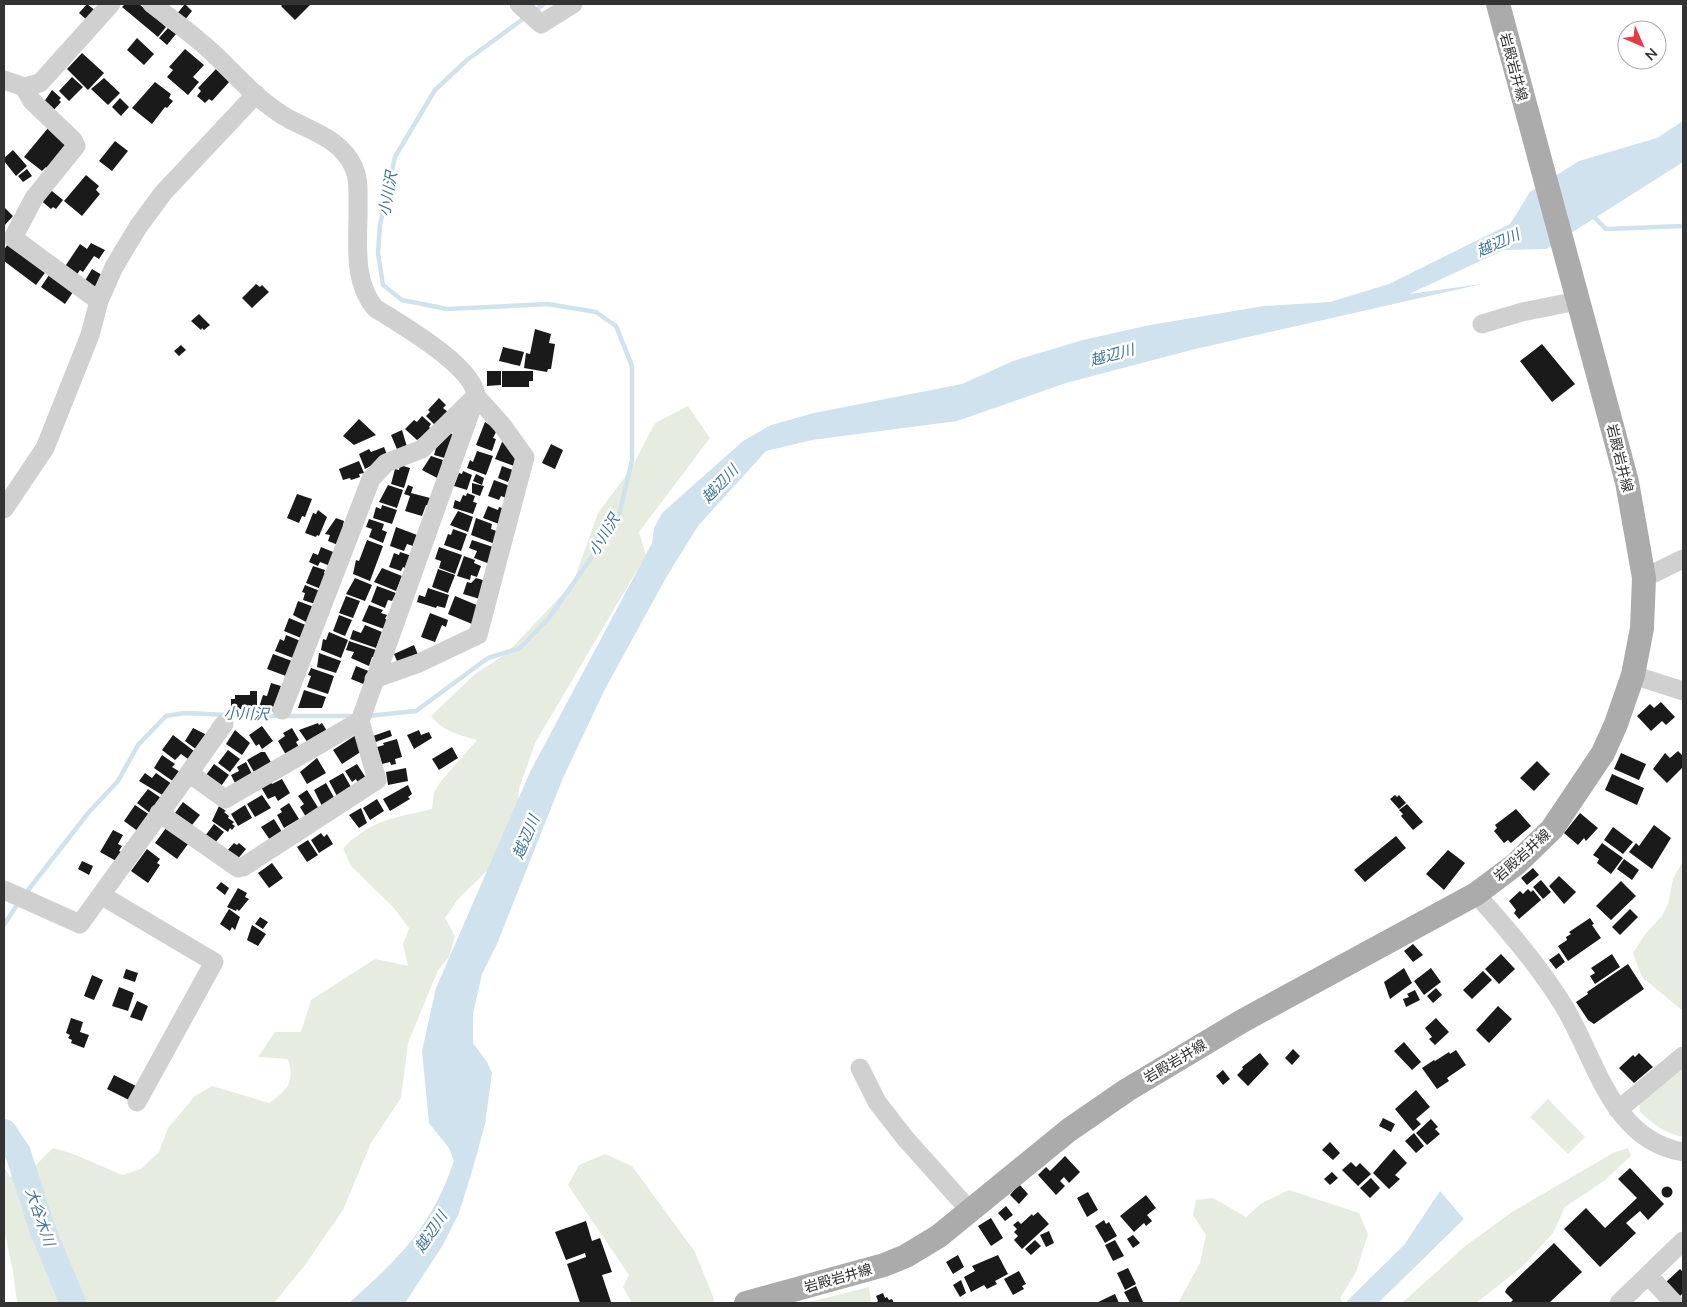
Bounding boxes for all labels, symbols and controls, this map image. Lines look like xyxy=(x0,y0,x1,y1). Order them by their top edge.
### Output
north arrow xyxy=(1617,20,1667,70)
street label: 岩殿岩井線 xyxy=(1496,31,1532,103)
text: N xyxy=(1641,44,1661,64)
water label: 小川沢 xyxy=(374,168,401,218)
water label: 越辺川 xyxy=(1473,224,1524,260)
water label: 越辺川 xyxy=(1088,339,1138,370)
street label: 岩殿岩井線 xyxy=(1603,422,1637,494)
water label: 越辺川 xyxy=(697,459,743,507)
water label: 小川沢 xyxy=(584,509,624,559)
water label: 小川沢 xyxy=(223,704,271,723)
water label: 越辺川 xyxy=(508,811,544,861)
street label: 岩殿岩井線 xyxy=(1490,825,1554,885)
street label: 岩殿岩井線 xyxy=(1140,1035,1210,1087)
water label: 大谷木川 xyxy=(22,1185,60,1250)
water label: 越辺川 xyxy=(410,1206,452,1256)
street label: 岩殿岩井線 xyxy=(802,1260,874,1296)

